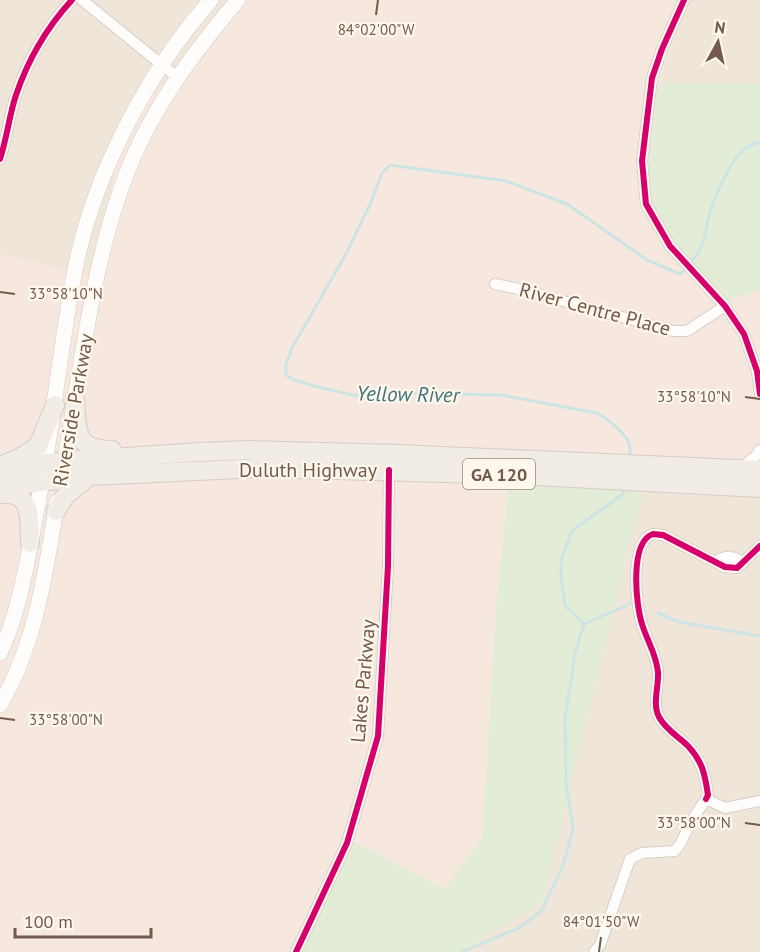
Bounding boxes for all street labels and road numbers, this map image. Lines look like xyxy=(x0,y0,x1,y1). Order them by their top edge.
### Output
street label: River Centre Place xyxy=(517,276,673,342)
street label: Riverside Parkway xyxy=(47,331,99,488)
street label: Duluth Highway xyxy=(239,457,378,483)
road number: GA 120 xyxy=(463,459,535,489)
street label: Lakes Parkway xyxy=(345,618,381,744)

